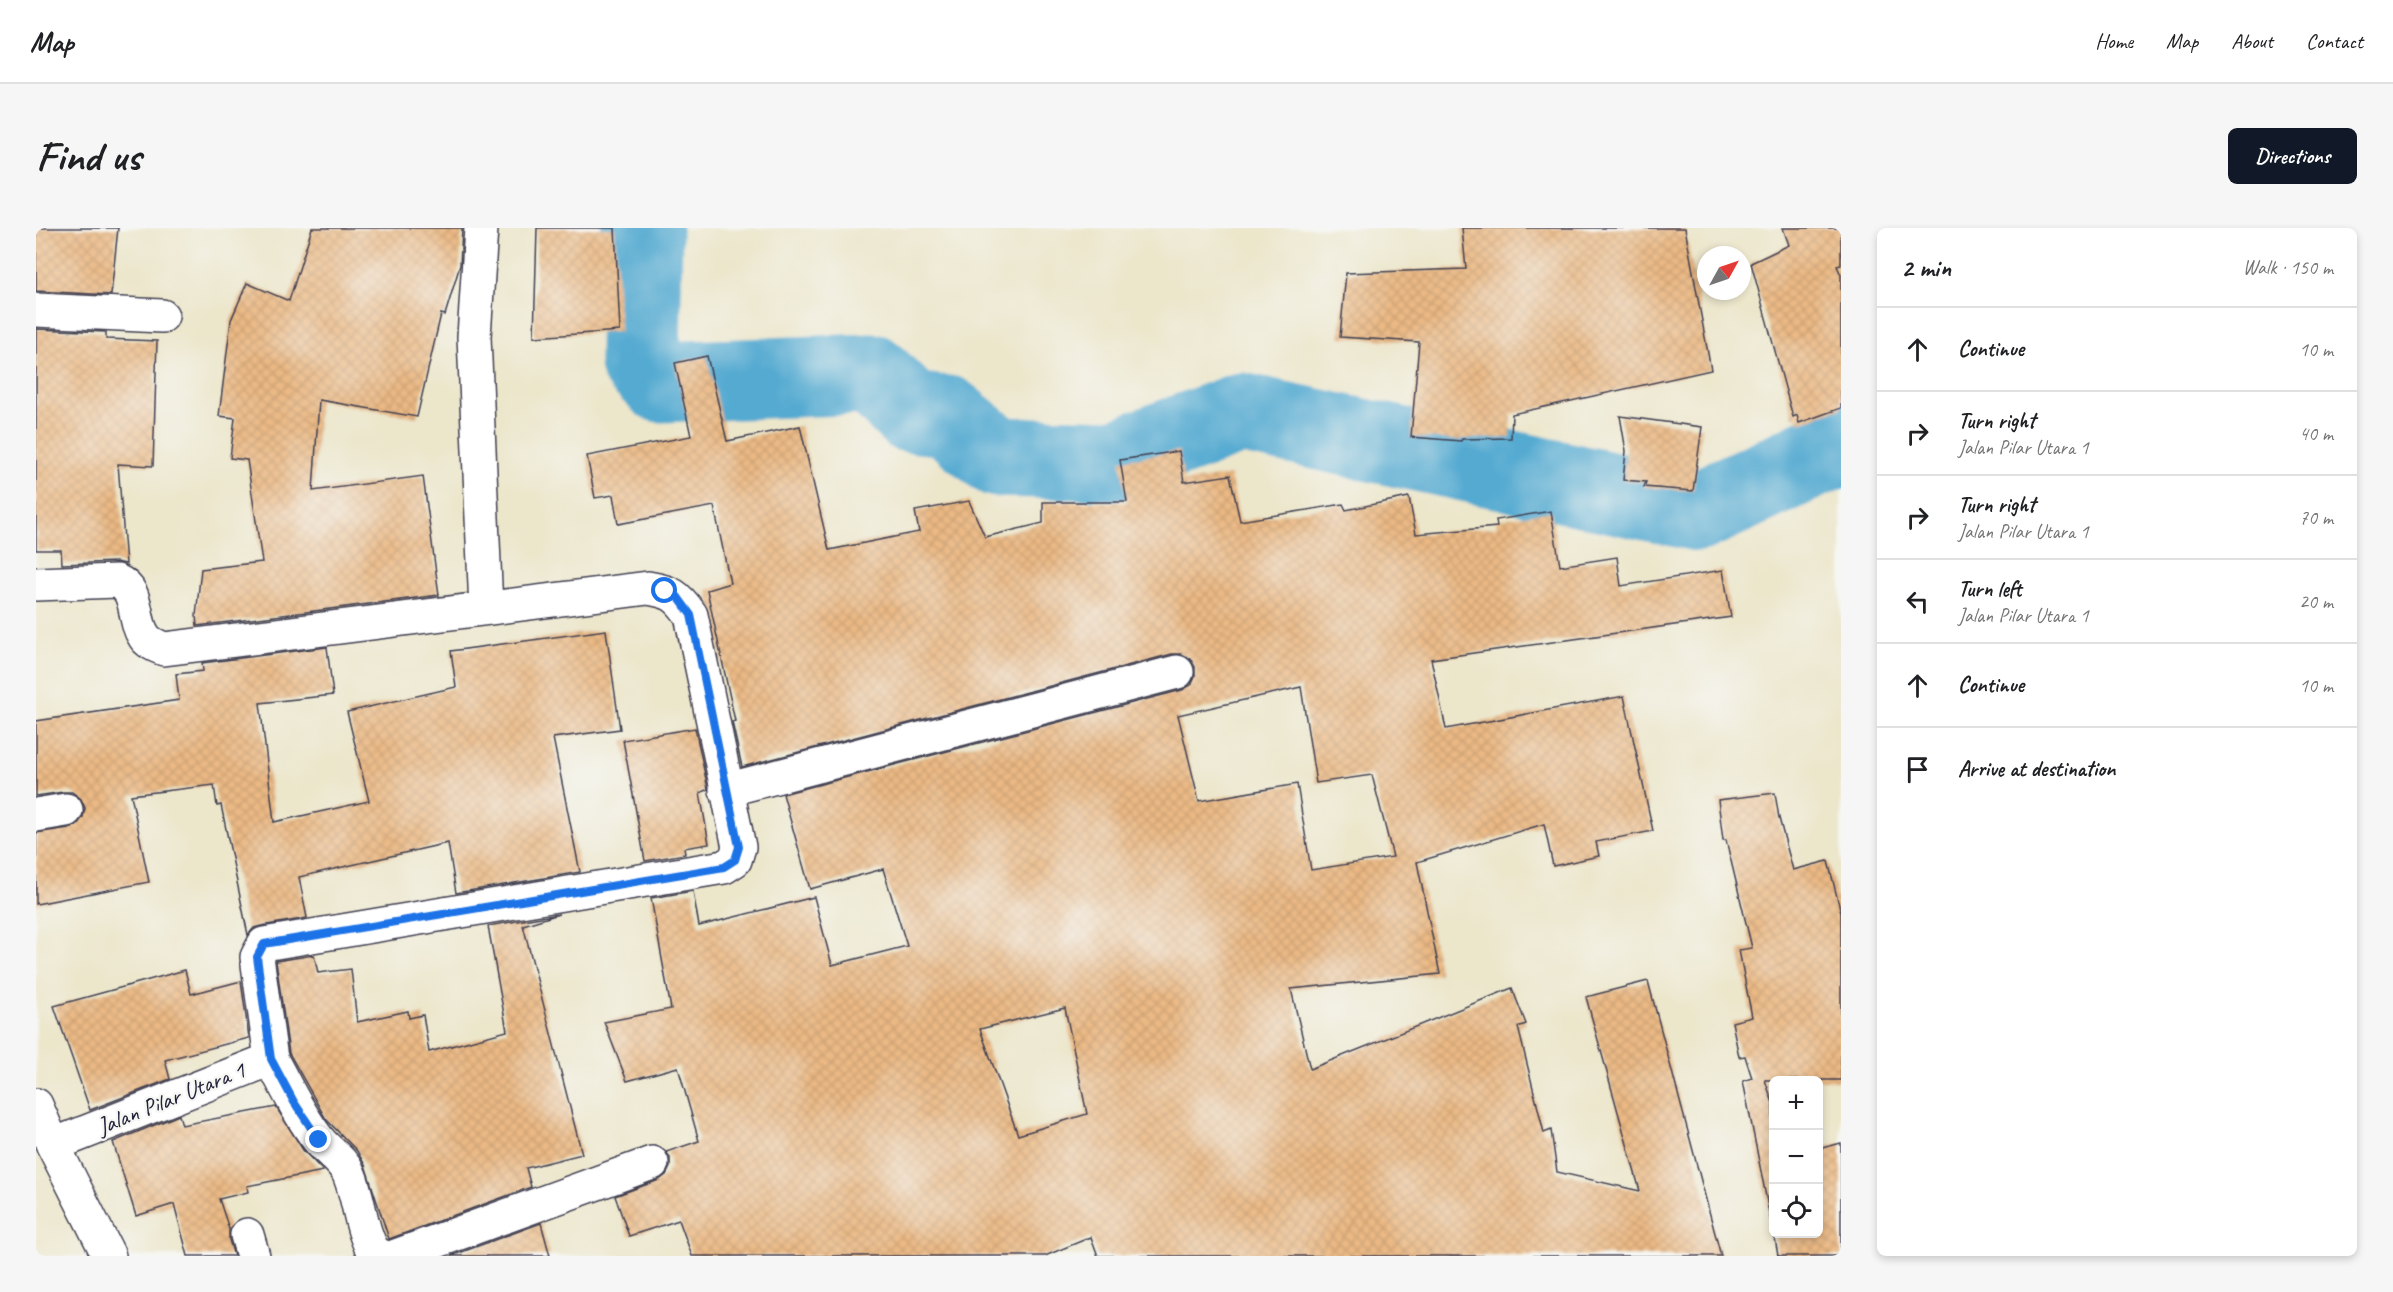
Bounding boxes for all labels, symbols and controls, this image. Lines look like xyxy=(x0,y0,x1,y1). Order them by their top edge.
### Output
text: Map xyxy=(30,24,73,59)
text: Home xyxy=(2095,28,2133,54)
text: Map xyxy=(2166,28,2198,54)
text: About xyxy=(2231,28,2273,54)
text: Contact xyxy=(2306,28,2363,54)
button: Directions xyxy=(2228,128,2357,184)
text: Find us xyxy=(36,130,141,183)
north arrow xyxy=(1697,246,1751,300)
text: 2 min xyxy=(1901,251,1951,284)
text: Walk · 150 m xyxy=(2243,255,2333,280)
icon: ahead xyxy=(1901,333,1934,366)
text: Continue xyxy=(1958,335,2024,363)
text: 10 m xyxy=(2299,337,2333,362)
text: Turn right xyxy=(1958,407,2035,435)
icon: right xyxy=(1901,417,1934,450)
text: 40 m xyxy=(2299,421,2333,446)
text: Jalan Pilar Utara 1 xyxy=(1958,435,2089,460)
text: Turn right xyxy=(1958,491,2035,519)
icon: right xyxy=(1901,501,1934,534)
text: 70 m xyxy=(2299,505,2333,530)
text: Jalan Pilar Utara 1 xyxy=(1958,519,2089,544)
text: Turn left xyxy=(1958,575,2022,603)
route start xyxy=(651,577,677,603)
icon: left xyxy=(1901,585,1934,618)
text: 20 m xyxy=(2299,589,2333,614)
text: Jalan Pilar Utara 1 xyxy=(1958,603,2089,628)
icon: ahead xyxy=(1901,669,1934,702)
text: Continue xyxy=(1958,671,2024,699)
text: 10 m xyxy=(2299,673,2333,698)
icon: arrive xyxy=(1901,753,1934,786)
text: Arrive at destination xyxy=(1958,755,2115,783)
street label: Jalan Pilar Utara 1 xyxy=(92,1054,250,1142)
map controls xyxy=(1769,1076,1823,1238)
button: + xyxy=(1769,1076,1823,1130)
route end xyxy=(305,1126,331,1152)
button: − xyxy=(1769,1130,1823,1184)
button: locate xyxy=(1769,1184,1823,1238)

